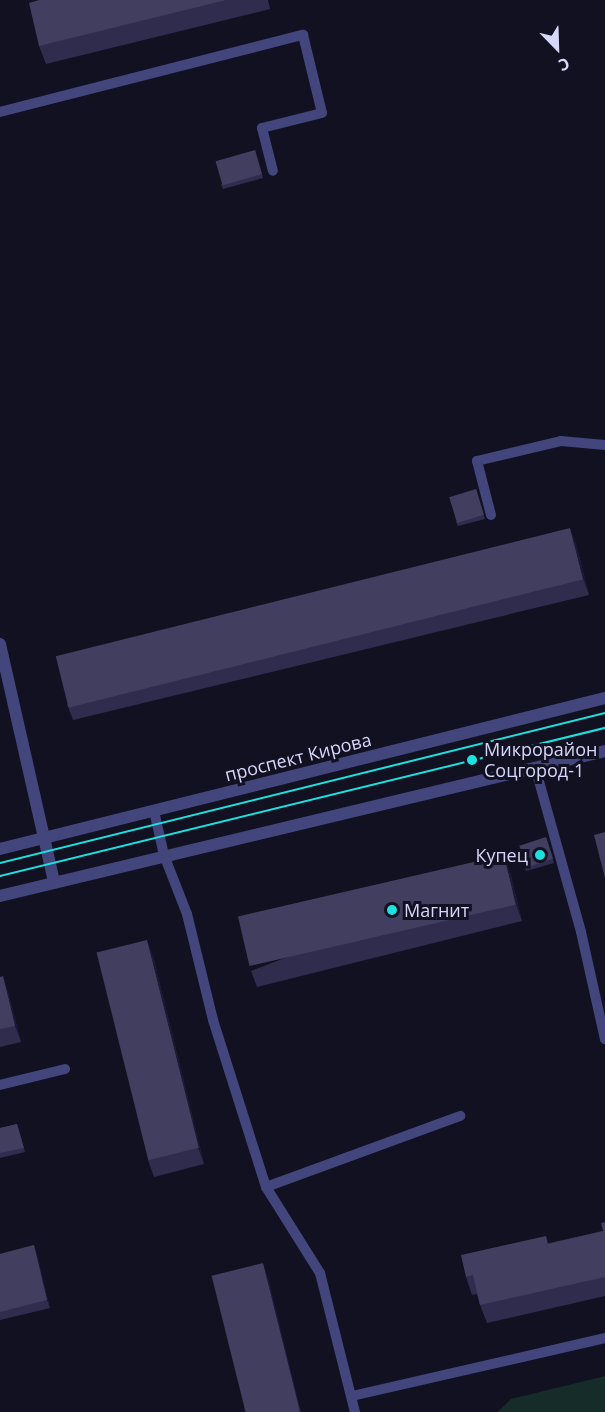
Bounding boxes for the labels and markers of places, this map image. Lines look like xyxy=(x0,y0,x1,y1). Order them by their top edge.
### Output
place label: Микрорайон Соцгород-1 xyxy=(484,739,597,782)
marker: Микрорайон Соцгород-1 xyxy=(465,753,479,767)
place label: Купец xyxy=(475,844,528,866)
marker: Купец xyxy=(533,848,547,862)
place label: Магнит xyxy=(404,899,469,921)
marker: Магнит xyxy=(385,903,399,917)

